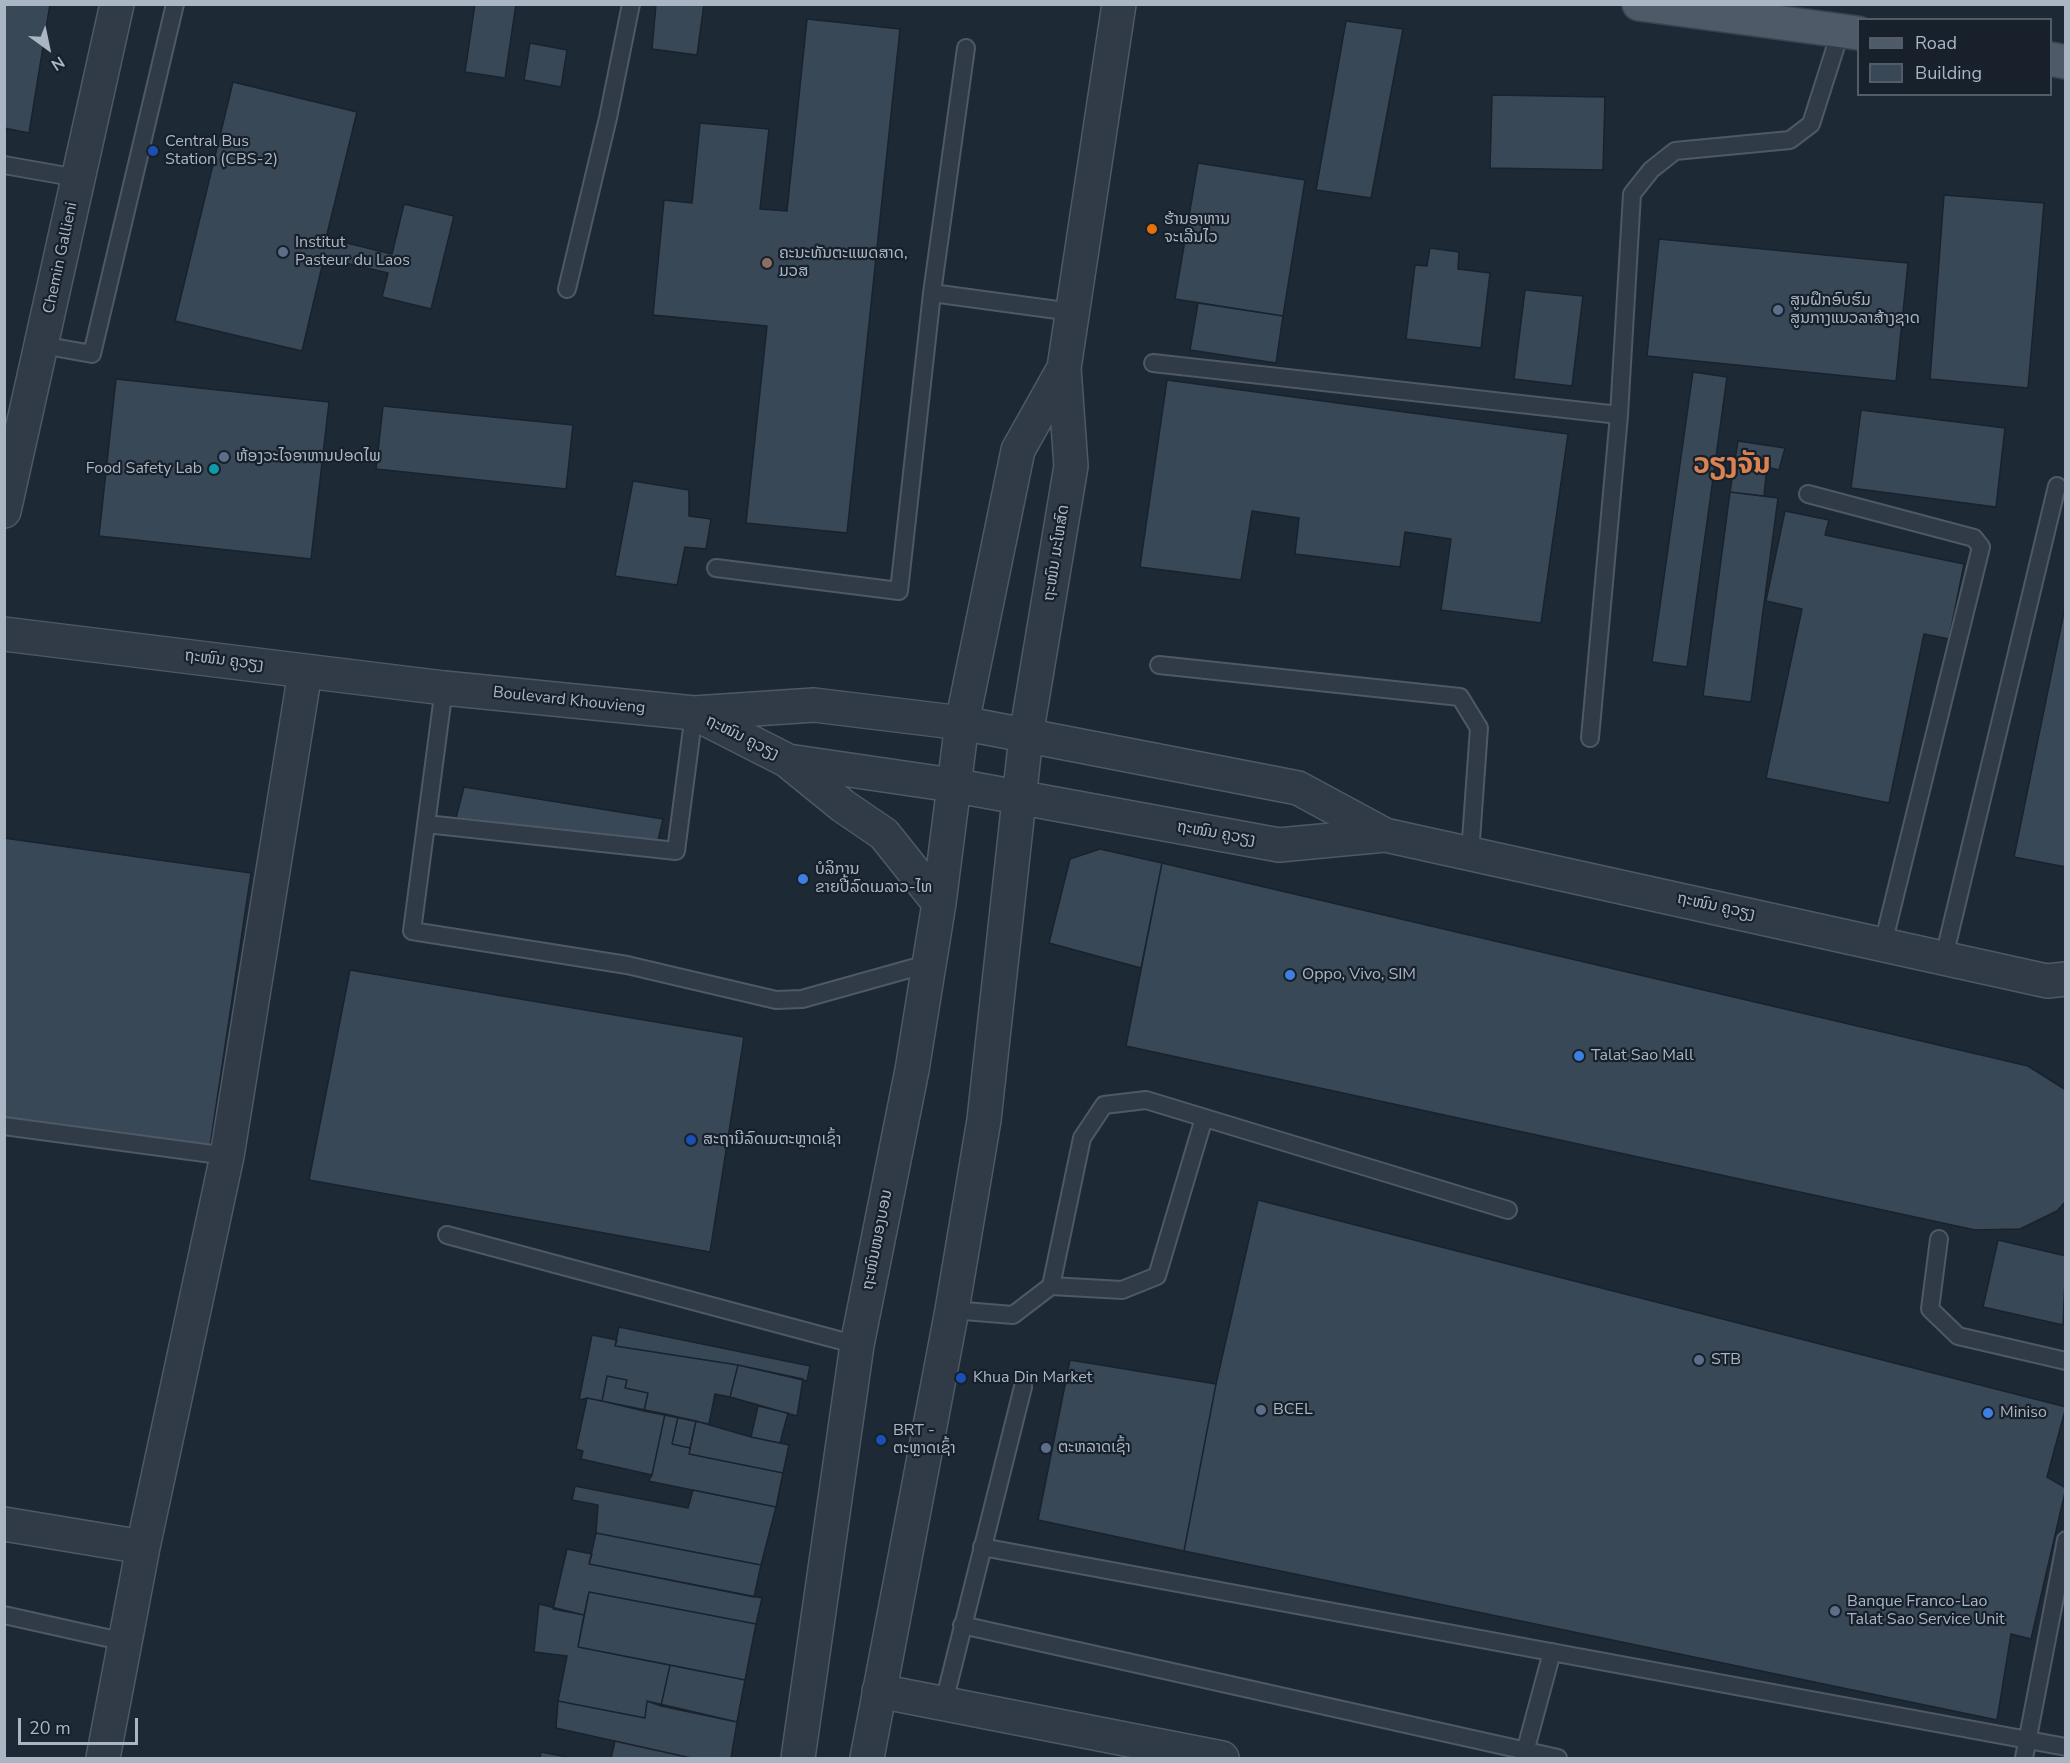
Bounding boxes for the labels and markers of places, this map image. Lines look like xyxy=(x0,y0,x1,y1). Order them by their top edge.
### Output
place label: Central Bus Station (CBS-2) xyxy=(165,132,278,170)
marker: Central Bus Station (CBS-2) xyxy=(146,144,160,158)
place label: ຮ້ານອາຫານ ຈະເລີນໄວ xyxy=(1164,210,1230,248)
marker: ຮ້ານອາຫານ ຈະເລີນໄວ xyxy=(1145,222,1159,236)
place label: Institut Pasteur du Laos xyxy=(295,233,410,271)
place label: ຄະນະທັນຕະແພດສາດ, ມວສ xyxy=(779,244,908,282)
marker: Institut Pasteur du Laos xyxy=(276,245,290,259)
marker: ຄະນະທັນຕະແພດສາດ, ມວສ xyxy=(760,256,774,270)
place label: ສູນຝຶກອົບຮົມ ສູນກາງແນວລາສ້າງຊາດ xyxy=(1790,291,1920,329)
marker: ສູນຝຶກອົບຮົມ ສູນກາງແນວລາສ້າງຊາດ xyxy=(1771,303,1785,317)
place label: ຫ້ອງວະໄຈອາຫານປອດໄພ xyxy=(236,447,381,467)
marker: ຫ້ອງວະໄຈອາຫານປອດໄພ xyxy=(217,450,231,464)
place label: Food Safety Lab xyxy=(86,459,202,479)
marker: Food Safety Lab xyxy=(207,462,221,476)
place label: ບໍລິການ ຂາຍປີ້ລົດເມລາວ-ໄທ xyxy=(815,860,932,898)
marker: ບໍລິການ ຂາຍປີ້ລົດເມລາວ-ໄທ xyxy=(796,872,810,886)
place label: Oppo, Vivo, SIM xyxy=(1302,965,1416,985)
marker: Oppo, Vivo, SIM xyxy=(1283,968,1297,982)
place label: Talat Sao Mall xyxy=(1591,1046,1694,1066)
marker: Talat Sao Mall xyxy=(1572,1049,1586,1063)
place label: ສະຖານີລົດເມຕະຫຼາດເຊົ້າ xyxy=(703,1130,841,1150)
marker: ສະຖານີລົດເມຕະຫຼາດເຊົ້າ xyxy=(684,1133,698,1147)
place label: STB xyxy=(1711,1350,1741,1370)
marker: STB xyxy=(1692,1353,1706,1367)
place label: Khua Din Market xyxy=(973,1368,1092,1388)
marker: Khua Din Market xyxy=(954,1371,968,1385)
place label: BCEL xyxy=(1273,1400,1313,1420)
marker: BCEL xyxy=(1254,1403,1268,1417)
place label: Miniso xyxy=(2000,1403,2047,1423)
marker: Miniso xyxy=(1981,1406,1995,1420)
place label: BRT - ຕະຫຼາດເຊົ້າ xyxy=(893,1421,956,1459)
marker: BRT - ຕະຫຼາດເຊົ້າ xyxy=(874,1433,888,1447)
place label: ຕະຫລາດເຊົ້າ xyxy=(1058,1438,1131,1458)
marker: ຕະຫລາດເຊົ້າ xyxy=(1039,1441,1053,1455)
place label: Banque Franco-Lao Talat Sao Service Unit xyxy=(1847,1592,2005,1630)
marker: Banque Franco-Lao Talat Sao Service Unit xyxy=(1828,1604,1842,1618)

